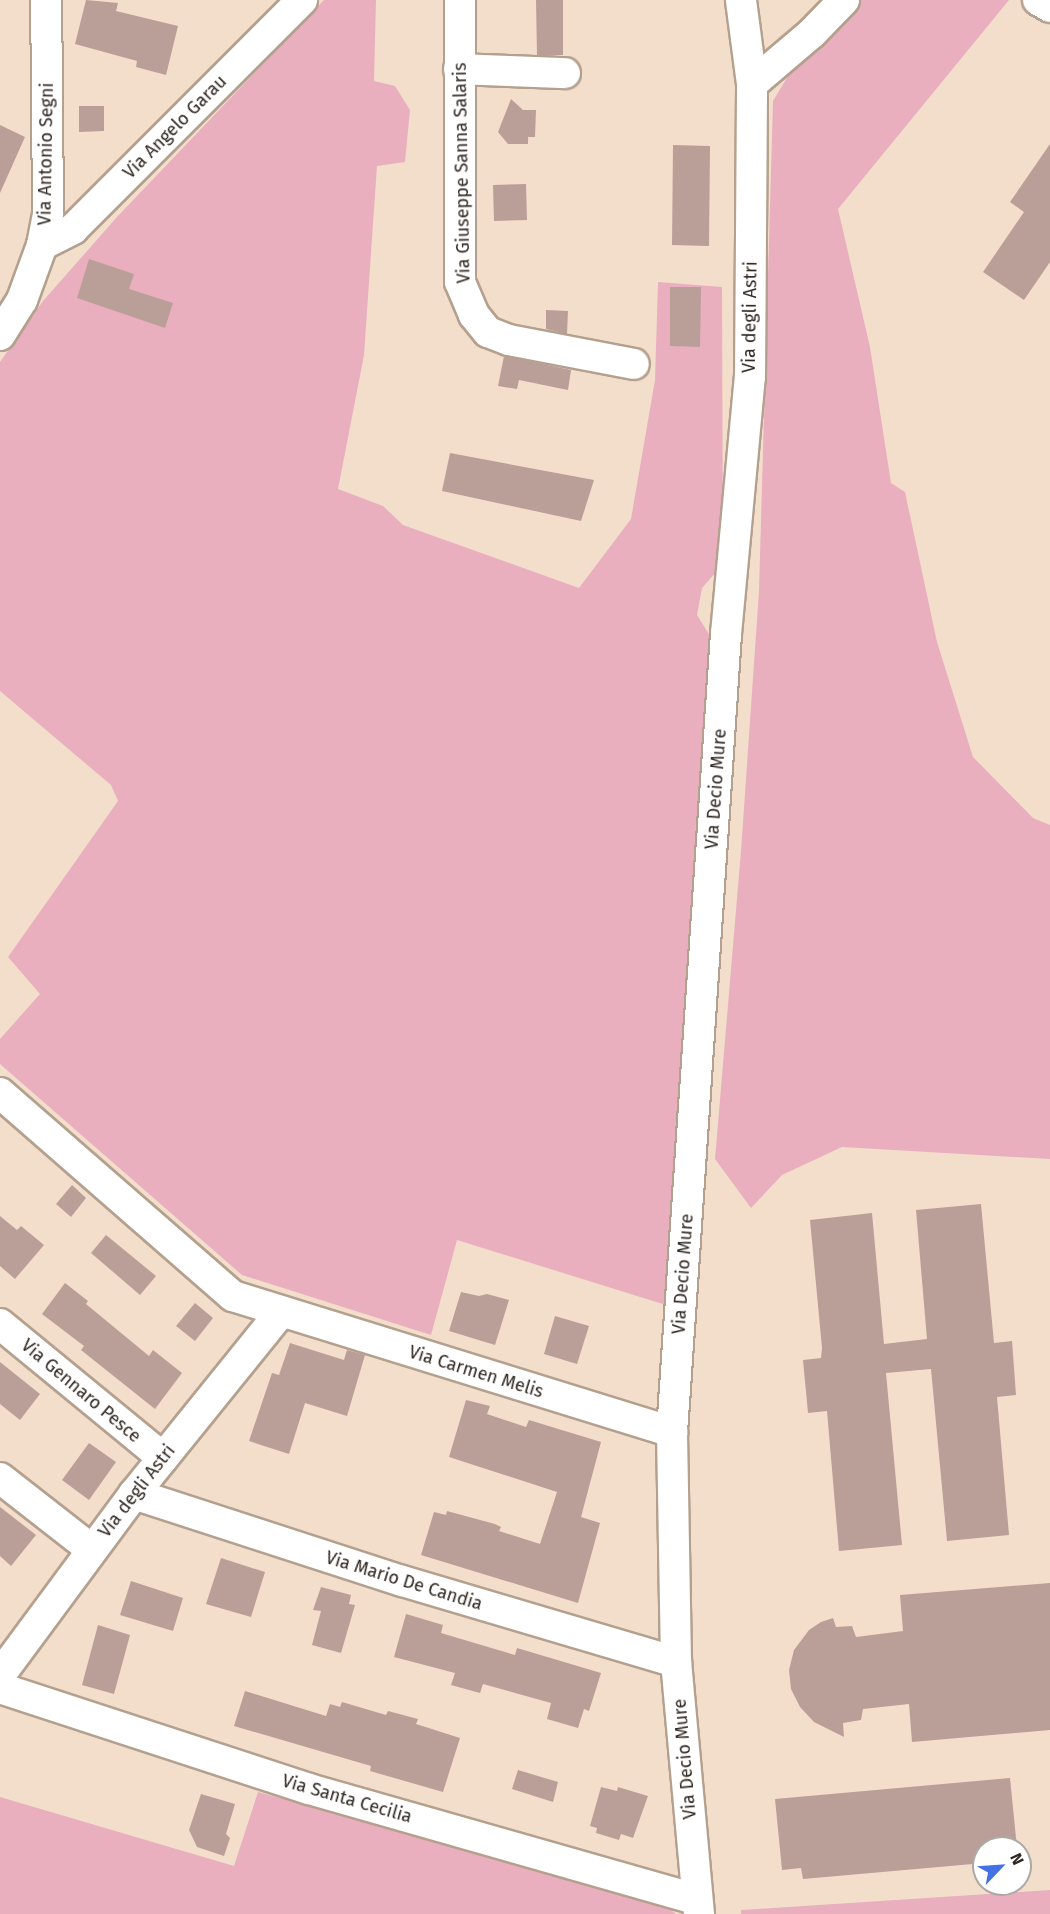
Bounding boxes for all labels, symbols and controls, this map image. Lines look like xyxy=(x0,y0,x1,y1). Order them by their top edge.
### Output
street label: Via Giuseppe Sanna Salaris xyxy=(449,62,475,284)
street label: Via Angelo Garau xyxy=(119,71,231,183)
street label: Via Antonio Segni xyxy=(34,82,58,226)
street label: Via degli Astri xyxy=(738,261,762,373)
street label: Via Decio Mure xyxy=(701,728,731,850)
street label: Via Decio Mure xyxy=(668,1213,698,1335)
street label: Via Gennaro Pesce xyxy=(17,1335,145,1447)
street label: Via Carmen Melis xyxy=(406,1341,546,1403)
street label: Via degli Astri xyxy=(94,1440,180,1542)
street label: Via Mario De Candia xyxy=(323,1547,485,1615)
street label: Via Decio Mure xyxy=(669,1698,701,1820)
street label: Via Santa Cecilia xyxy=(280,1770,414,1828)
north arrow xyxy=(972,1836,1032,1896)
text: N xyxy=(1006,1850,1028,1868)

